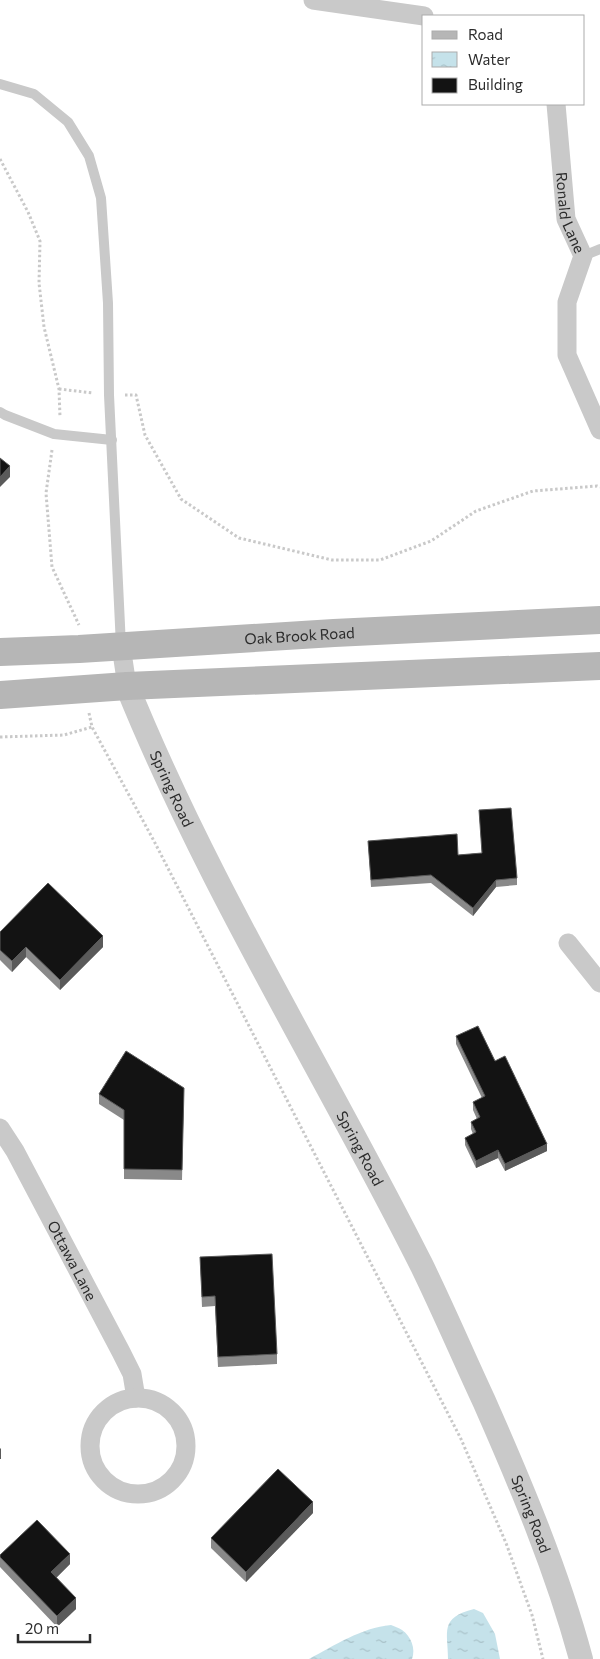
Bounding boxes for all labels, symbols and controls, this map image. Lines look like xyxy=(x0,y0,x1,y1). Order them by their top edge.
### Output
legend xyxy=(422,15,585,105)
text: Road xyxy=(468,25,503,43)
text: Water xyxy=(468,50,510,68)
text: Building xyxy=(468,75,523,93)
street label: Ronald Lane xyxy=(553,171,589,256)
street label: Oak Brook Road xyxy=(244,623,355,648)
street label: Spring Road xyxy=(147,748,198,830)
street label: Spring Road xyxy=(333,1108,388,1189)
street label: Ottawa Lane xyxy=(44,1217,101,1303)
street label: Spring Road xyxy=(508,1472,555,1555)
scale bar xyxy=(18,1612,90,1644)
text: 20 m xyxy=(25,1619,59,1637)

